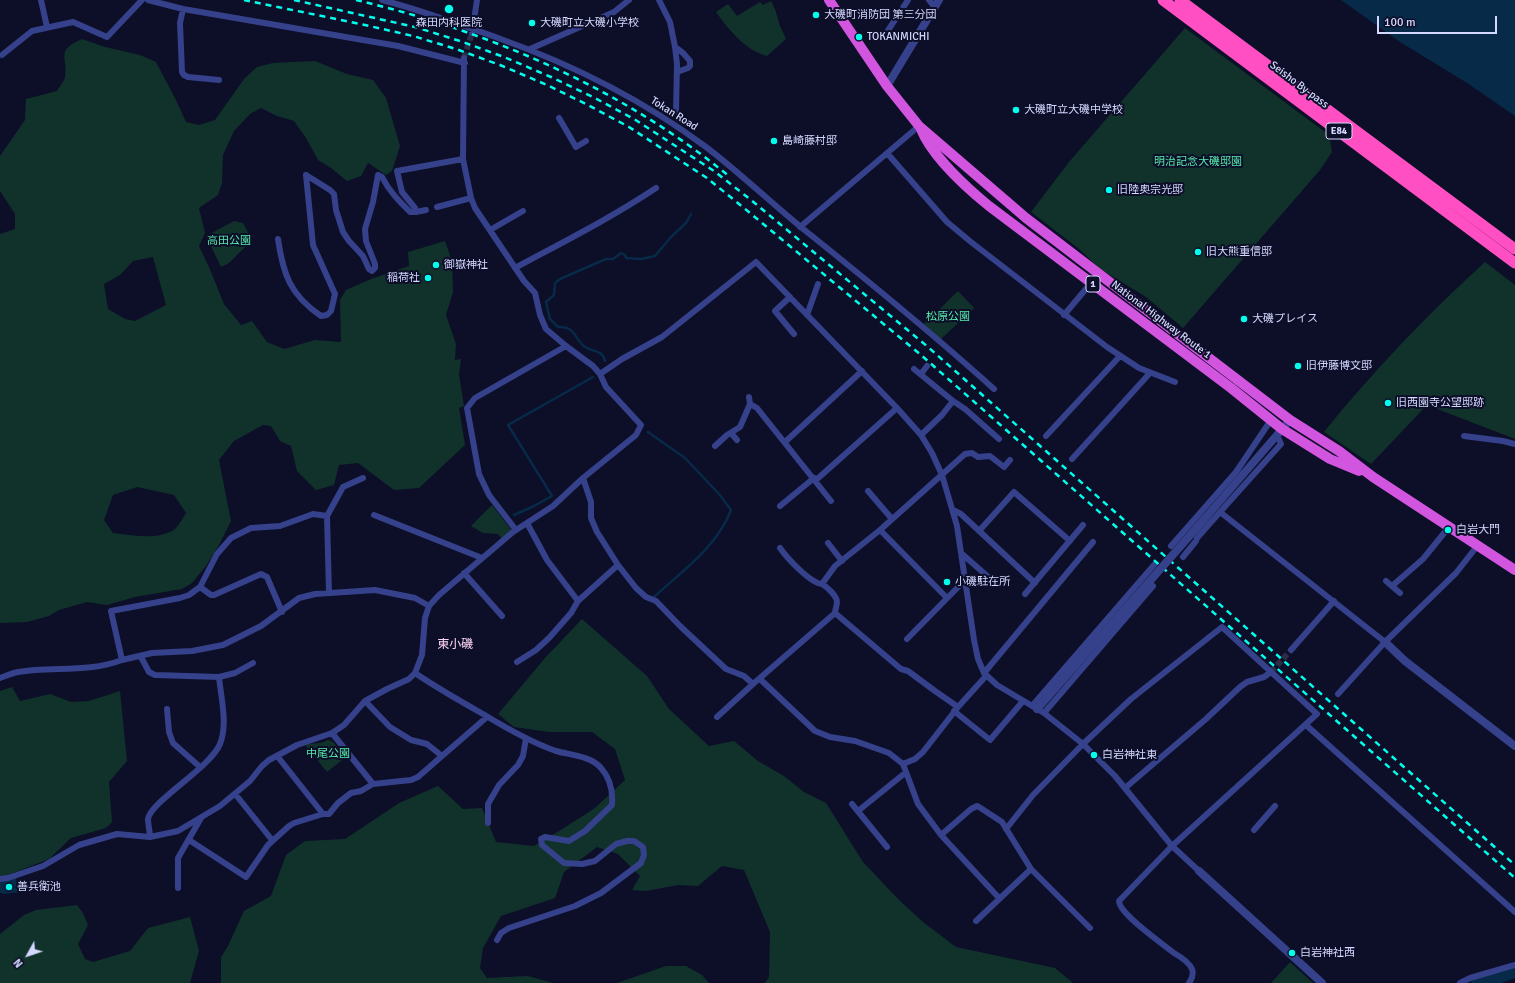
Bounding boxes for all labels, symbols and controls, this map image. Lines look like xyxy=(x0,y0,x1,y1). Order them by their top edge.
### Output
marker: 森田内科医院 xyxy=(443,3,455,15)
place label: 大磯町消防団 第三分団 xyxy=(824,8,936,22)
scale bar xyxy=(1379,8,1499,34)
marker: 大磯町消防団 第三分団 xyxy=(811,10,821,20)
text: 100 m xyxy=(1384,15,1416,30)
place label: 森田内科医院 xyxy=(416,16,482,30)
place label: 大磯町立大磯小学校 xyxy=(540,16,639,30)
marker: 大磯町立大磯小学校 xyxy=(527,18,537,28)
place label: TOKANMICHI xyxy=(867,30,929,44)
marker: TOKANMICHI xyxy=(854,32,864,42)
street label: Seisho By-pass xyxy=(1267,59,1331,111)
street label: Tokan Road xyxy=(648,94,700,134)
place label: 大磯町立大磯中学校 xyxy=(1024,103,1123,117)
marker: 大磯町立大磯中学校 xyxy=(1011,105,1021,115)
road number: E84 xyxy=(1326,123,1352,139)
place label: 島崎藤村邸 xyxy=(782,134,837,148)
marker: 島崎藤村邸 xyxy=(769,136,779,146)
park label: 明治記念大磯邸園 xyxy=(1154,155,1242,169)
place label: 旧陸奥宗光邸 xyxy=(1117,183,1183,197)
marker: 旧陸奥宗光邸 xyxy=(1104,185,1114,195)
park label: 高田公園 xyxy=(207,234,251,248)
place label: 旧大熊重信邸 xyxy=(1206,245,1272,259)
marker: 旧大熊重信邸 xyxy=(1193,247,1203,257)
place label: 御嶽神社 xyxy=(444,258,488,272)
marker: 御嶽神社 xyxy=(431,260,441,270)
place label: 稲荷社 xyxy=(387,271,420,285)
marker: 稲荷社 xyxy=(423,273,433,283)
road number: 1 xyxy=(1086,276,1100,292)
street label: National Highway Route 1 xyxy=(1109,278,1213,362)
park label: 松原公園 xyxy=(926,310,970,324)
place label: 大磯プレイス xyxy=(1252,312,1318,326)
marker: 大磯プレイス xyxy=(1239,314,1249,324)
place label: 旧伊藤博文邸 xyxy=(1306,359,1372,373)
marker: 旧伊藤博文邸 xyxy=(1293,361,1303,371)
place label: 旧西園寺公望邸跡 xyxy=(1396,396,1484,410)
marker: 旧西園寺公望邸跡 xyxy=(1383,398,1393,408)
place label: 白岩大門 xyxy=(1456,523,1500,537)
marker: 白岩大門 xyxy=(1443,525,1453,535)
place label: 小磯駐在所 xyxy=(955,575,1010,589)
marker: 小磯駐在所 xyxy=(942,577,952,587)
district label: 東小磯 xyxy=(437,638,473,652)
park label: 中尾公園 xyxy=(306,747,350,761)
place label: 白岩神社東 xyxy=(1102,748,1157,762)
marker: 白岩神社東 xyxy=(1089,750,1099,760)
place label: 善兵衛池 xyxy=(17,880,61,894)
marker: 善兵衛池 xyxy=(4,882,14,892)
north arrow xyxy=(8,935,48,975)
place label: 白岩神社西 xyxy=(1300,946,1355,960)
marker: 白岩神社西 xyxy=(1287,948,1297,958)
text: N xyxy=(11,956,26,970)

